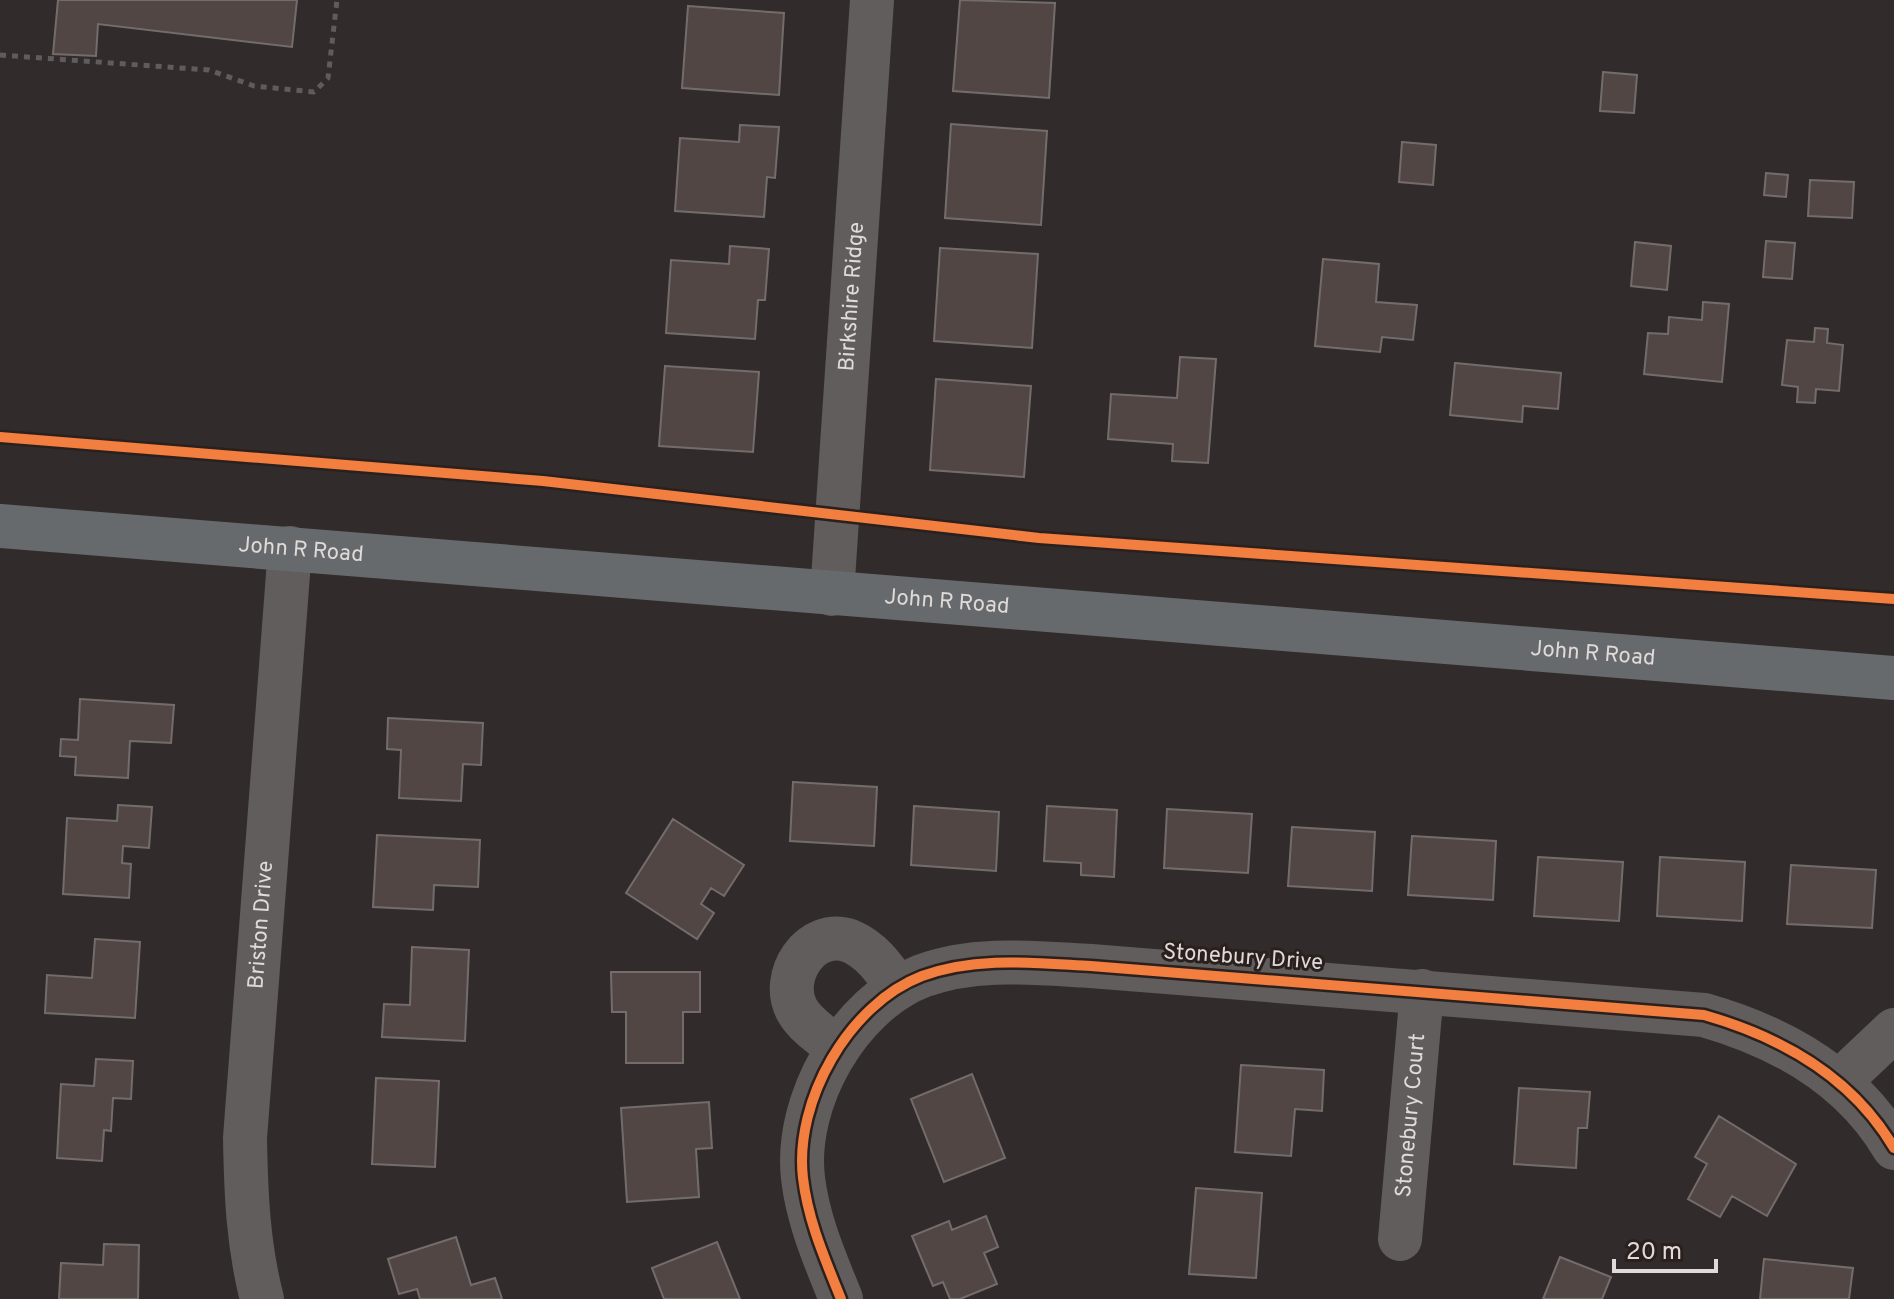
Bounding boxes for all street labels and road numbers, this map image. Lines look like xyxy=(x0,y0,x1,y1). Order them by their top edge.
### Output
street label: Birkshire Ridge xyxy=(834,221,871,372)
street label: John R Road xyxy=(237,532,365,569)
street label: John R Road xyxy=(883,584,1010,620)
street label: John R Road xyxy=(1529,635,1656,672)
street label: Briston Drive xyxy=(243,860,280,990)
street label: Stonebury Drive xyxy=(1162,939,1324,977)
street label: Stonebury Court xyxy=(1390,1032,1432,1199)

